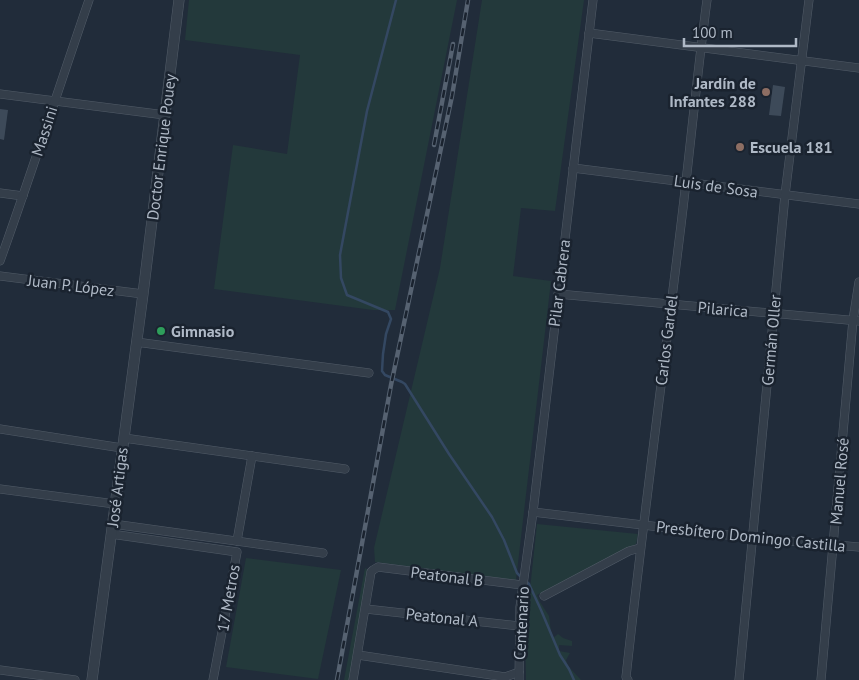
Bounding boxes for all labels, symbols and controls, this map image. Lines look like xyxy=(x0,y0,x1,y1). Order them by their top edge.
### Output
scale bar xyxy=(684,15,796,47)
text: 100 m xyxy=(692,23,733,42)
street label: Doctor Enrique Pouey xyxy=(142,72,180,221)
place label: Jardín de Infantes 288 xyxy=(669,73,756,111)
marker: Jardín de Infantes 288 xyxy=(760,86,772,98)
street label: Massini xyxy=(27,103,61,159)
place label: Escuela 181 xyxy=(750,137,833,157)
marker: Escuela 181 xyxy=(734,141,746,153)
street label: Luis de Sosa xyxy=(673,170,759,202)
street label: Pilar Cabrera xyxy=(544,238,574,328)
street label: Juan P. López xyxy=(26,270,116,300)
street label: Carlos Gardel xyxy=(651,293,682,386)
street label: Germán Oller xyxy=(757,293,785,386)
street label: Pilarica xyxy=(697,297,749,321)
place label: Gimnasio xyxy=(171,321,235,341)
marker: Gimnasio xyxy=(155,325,167,337)
street label: Manuel Rosé xyxy=(825,437,853,525)
street label: José Artigas xyxy=(102,446,132,529)
street label: Presbítero Domingo Castilla xyxy=(655,516,847,556)
street label: Peatonal B xyxy=(409,562,485,590)
street label: 17 Metros xyxy=(212,563,244,633)
street label: Centenario xyxy=(509,586,533,660)
street label: Peatonal A xyxy=(405,603,480,631)

